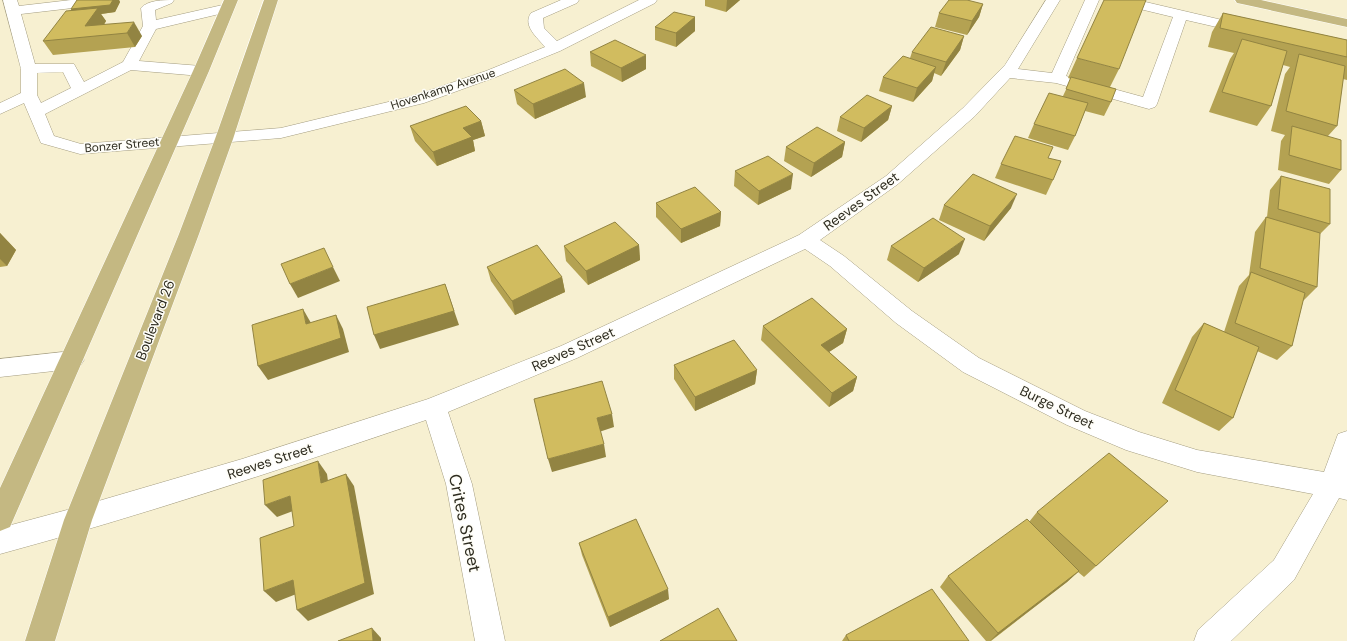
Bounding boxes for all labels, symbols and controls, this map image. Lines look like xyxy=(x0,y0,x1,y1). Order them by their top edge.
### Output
street label: Hovenkamp Avenue xyxy=(388,64,498,114)
street label: Bonzer Street xyxy=(84,134,160,156)
street label: Reeves Street xyxy=(820,168,902,234)
street label: Boulevard 26 xyxy=(131,277,179,363)
street label: Reeves Street xyxy=(529,323,617,375)
street label: Burge Street xyxy=(1017,381,1097,433)
street label: Reeves Street xyxy=(225,439,315,483)
street label: Crites Street xyxy=(444,472,486,574)

